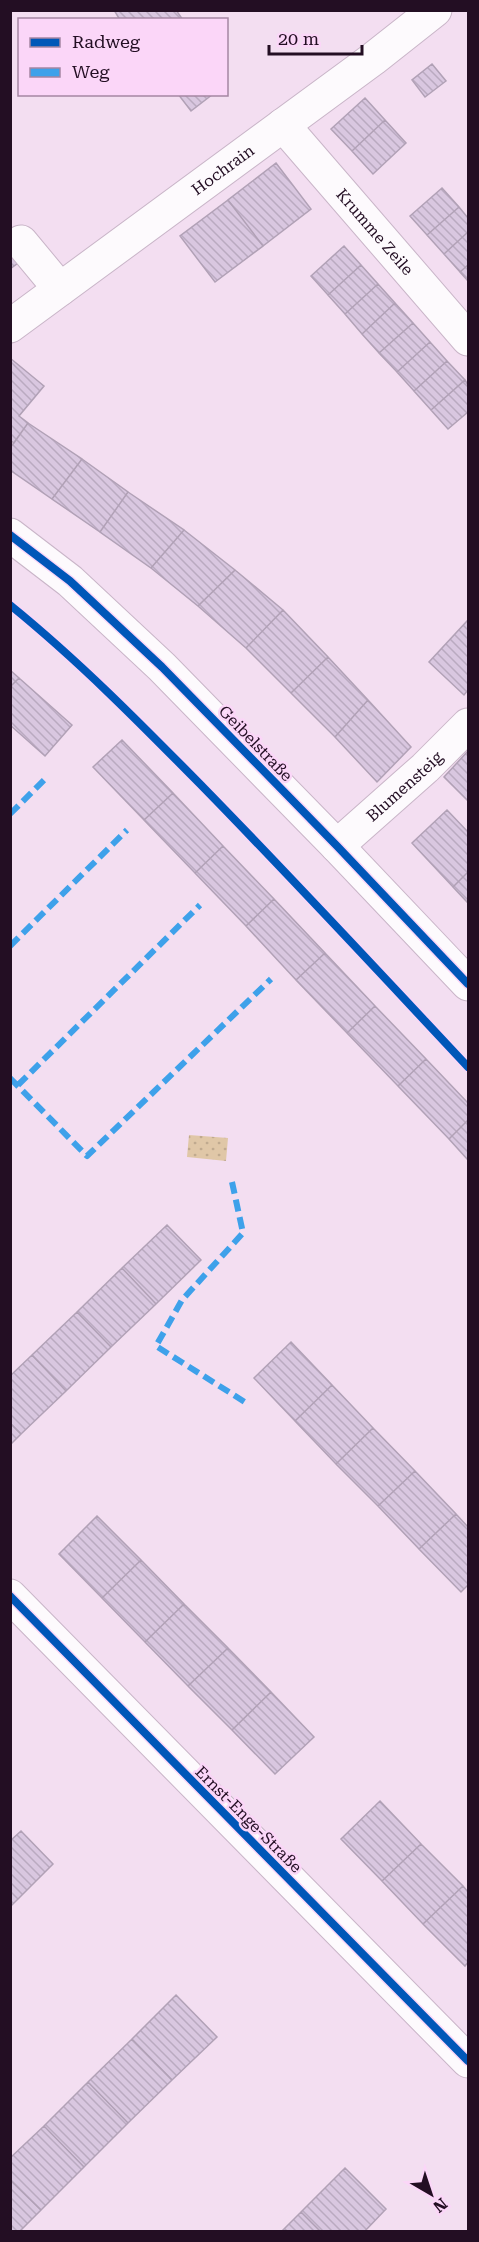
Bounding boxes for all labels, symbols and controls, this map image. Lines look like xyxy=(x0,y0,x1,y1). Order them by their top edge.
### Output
legend xyxy=(18,18,228,96)
scale bar xyxy=(269,18,362,56)
text: 20 m xyxy=(278,28,319,49)
text: Radweg xyxy=(72,31,141,52)
text: Weg xyxy=(72,61,110,82)
street label: Hochrain xyxy=(188,141,258,199)
street label: Krumme Zeile xyxy=(332,185,417,279)
street label: Geibelstraße xyxy=(215,702,297,785)
street label: Blumensteig xyxy=(363,747,447,826)
street label: Ernst-Enge-Straße xyxy=(192,1762,306,1877)
north arrow xyxy=(401,2164,461,2224)
text: N xyxy=(429,2194,451,2217)

